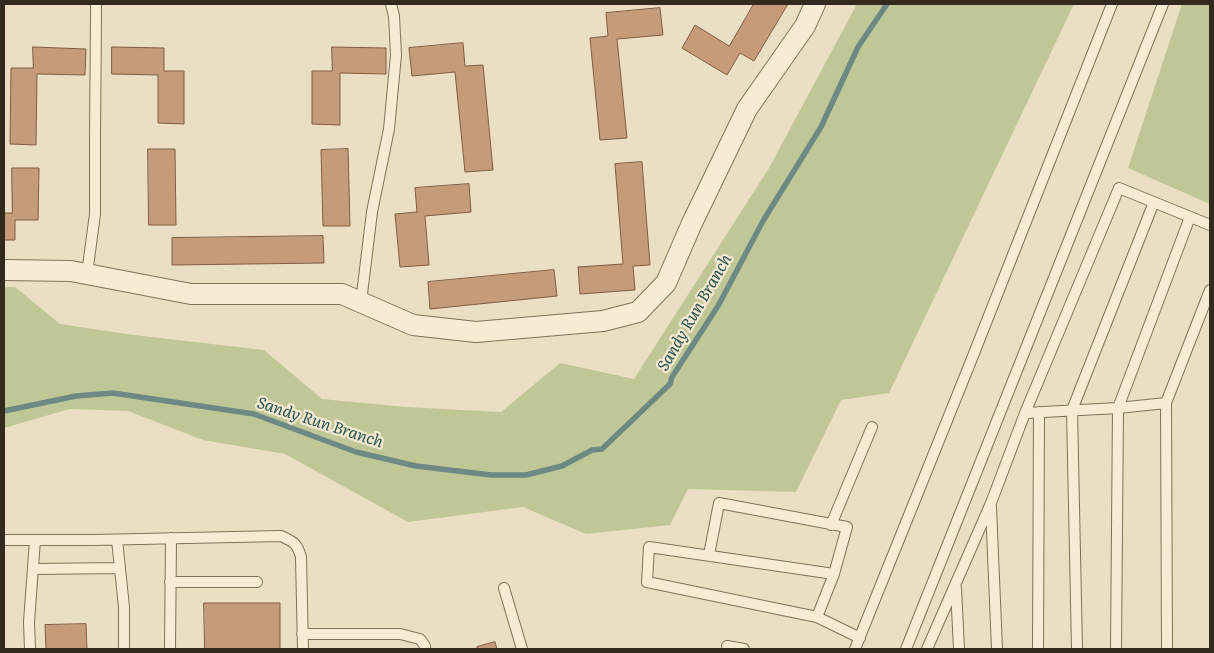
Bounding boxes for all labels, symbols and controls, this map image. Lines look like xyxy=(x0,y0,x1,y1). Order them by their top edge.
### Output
water label: Sandy Run Branch xyxy=(654,251,736,375)
water label: Sandy Run Branch xyxy=(255,394,385,452)

